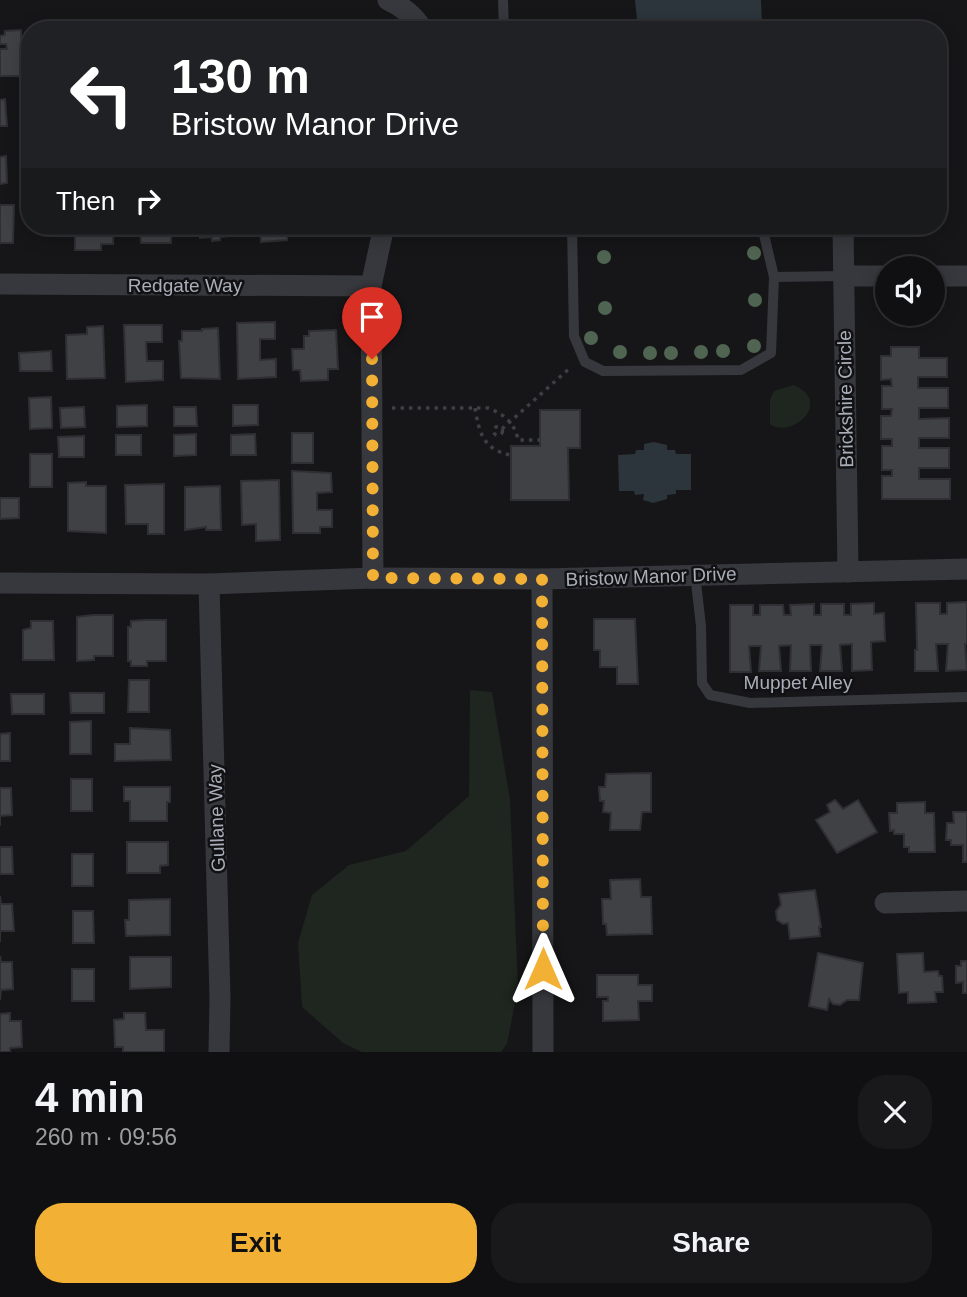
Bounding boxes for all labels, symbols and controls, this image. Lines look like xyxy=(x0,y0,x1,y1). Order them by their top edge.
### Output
icon: left xyxy=(56,49,147,140)
text: 130 m xyxy=(171,49,310,103)
text: Bristow Manor Drive xyxy=(171,106,459,142)
icon: right xyxy=(129,182,167,220)
text: Then xyxy=(56,186,115,216)
map controls xyxy=(875,256,945,326)
button: sound xyxy=(875,256,945,326)
street label: Redgate Way xyxy=(128,275,243,296)
pin xyxy=(342,287,402,359)
icon: arrive xyxy=(353,298,391,336)
street label: Brickshire Circle xyxy=(834,330,857,468)
street label: Bristow Manor Drive xyxy=(565,563,737,590)
street label: Muppet Alley xyxy=(744,672,853,693)
street label: Gullane Way xyxy=(204,763,229,872)
position arrow xyxy=(506,932,580,1006)
text: 4 min xyxy=(35,1074,145,1121)
button: close xyxy=(858,1075,932,1149)
text: 260 m · 09:56 xyxy=(35,1124,177,1150)
button: Exit xyxy=(35,1203,477,1283)
button: Share xyxy=(491,1203,932,1283)

